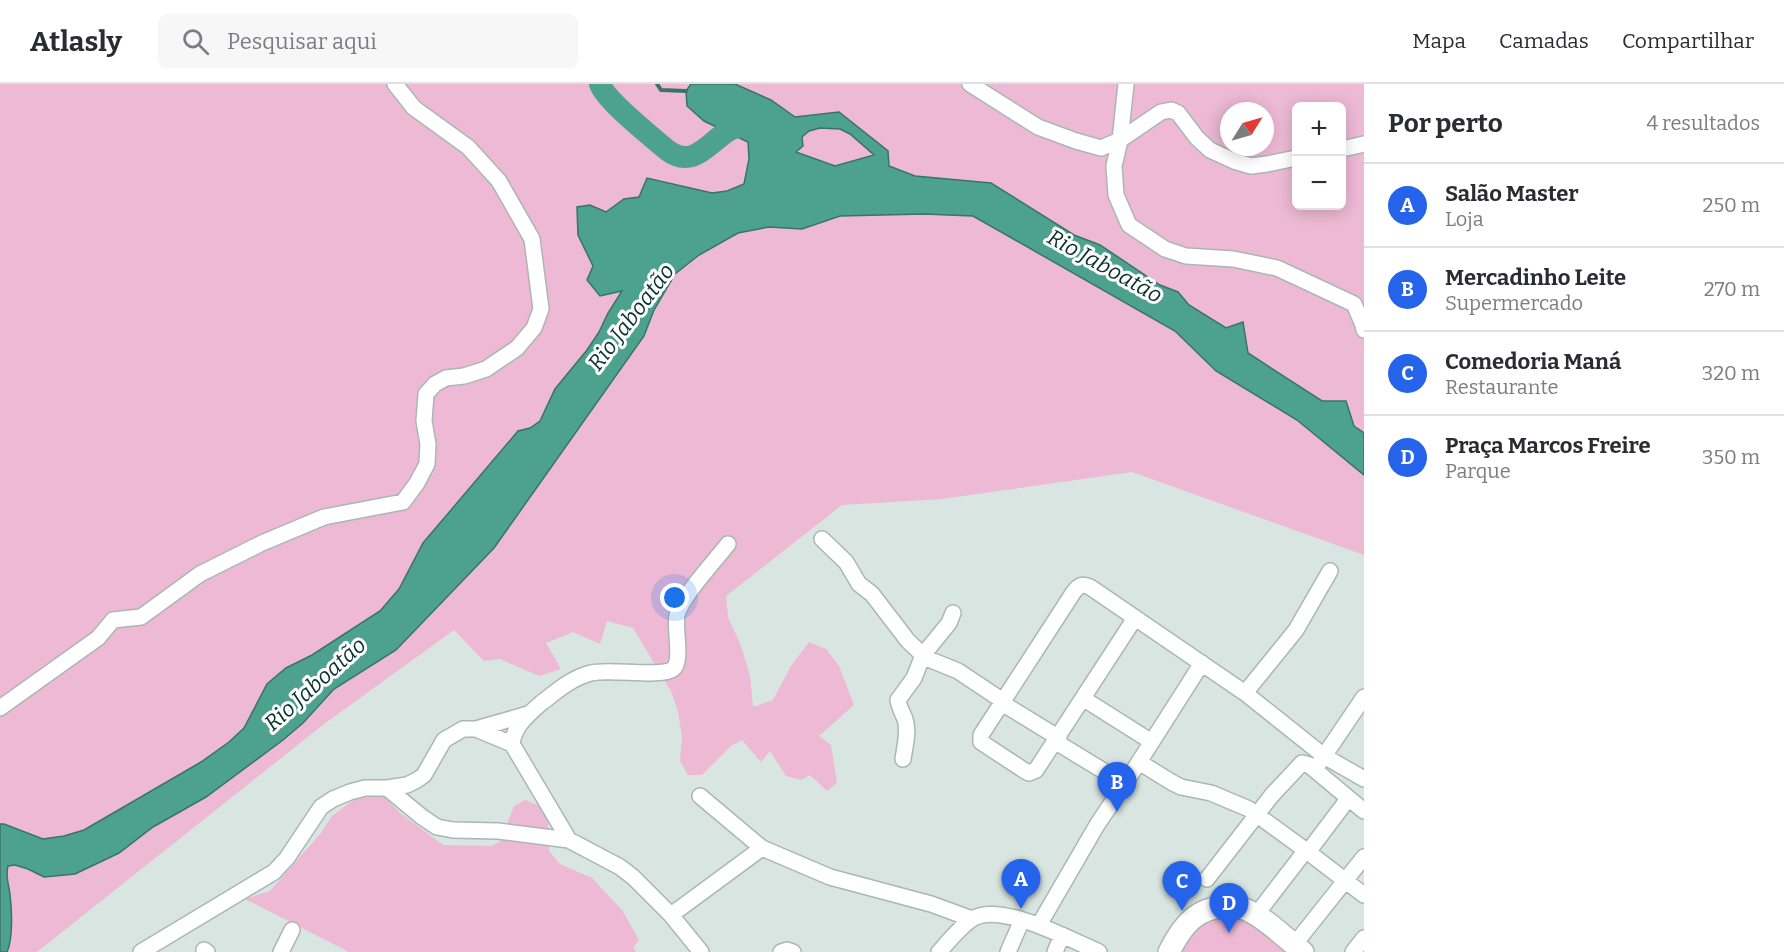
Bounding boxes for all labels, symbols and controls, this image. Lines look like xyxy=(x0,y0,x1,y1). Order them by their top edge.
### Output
search box xyxy=(158,14,578,68)
text: Atlasly xyxy=(30,25,122,58)
icon: search xyxy=(179,25,212,58)
text: Pesquisar aqui xyxy=(227,28,377,55)
text: Mapa xyxy=(1412,28,1466,54)
text: Camadas xyxy=(1499,28,1589,54)
text: Compartilhar xyxy=(1622,28,1754,54)
north arrow xyxy=(1220,102,1274,156)
map controls xyxy=(1292,102,1346,210)
button: + xyxy=(1292,102,1346,156)
text: Por perto xyxy=(1388,108,1503,139)
text: 4 resultados xyxy=(1646,111,1760,135)
button: − xyxy=(1292,156,1346,210)
text: Salão Master xyxy=(1445,180,1579,207)
text: A xyxy=(1400,193,1415,217)
text: 250 m xyxy=(1703,193,1760,217)
text: Loja xyxy=(1445,207,1484,231)
water label: Rio Jaboatão xyxy=(1043,223,1167,309)
water label: Rio Jaboatão xyxy=(582,258,680,376)
text: Mercadinho Leite xyxy=(1445,264,1626,291)
text: B xyxy=(1401,277,1414,301)
text: 270 m xyxy=(1704,277,1760,301)
text: Supermercado xyxy=(1445,291,1583,315)
text: Comedoria Maná xyxy=(1445,348,1621,375)
text: C xyxy=(1401,361,1414,385)
text: 320 m xyxy=(1702,361,1760,385)
text: Restaurante xyxy=(1445,375,1558,399)
text: Praça Marcos Freire xyxy=(1445,432,1651,459)
text: D xyxy=(1400,445,1415,469)
text: 350 m xyxy=(1702,445,1760,469)
text: Parque xyxy=(1445,459,1511,483)
your location xyxy=(660,583,689,612)
water label: Rio Jaboatão xyxy=(259,631,371,737)
pin: B xyxy=(1098,762,1136,812)
pin: A xyxy=(1002,860,1040,909)
pin: C xyxy=(1162,862,1202,911)
pin: D xyxy=(1210,884,1248,933)

